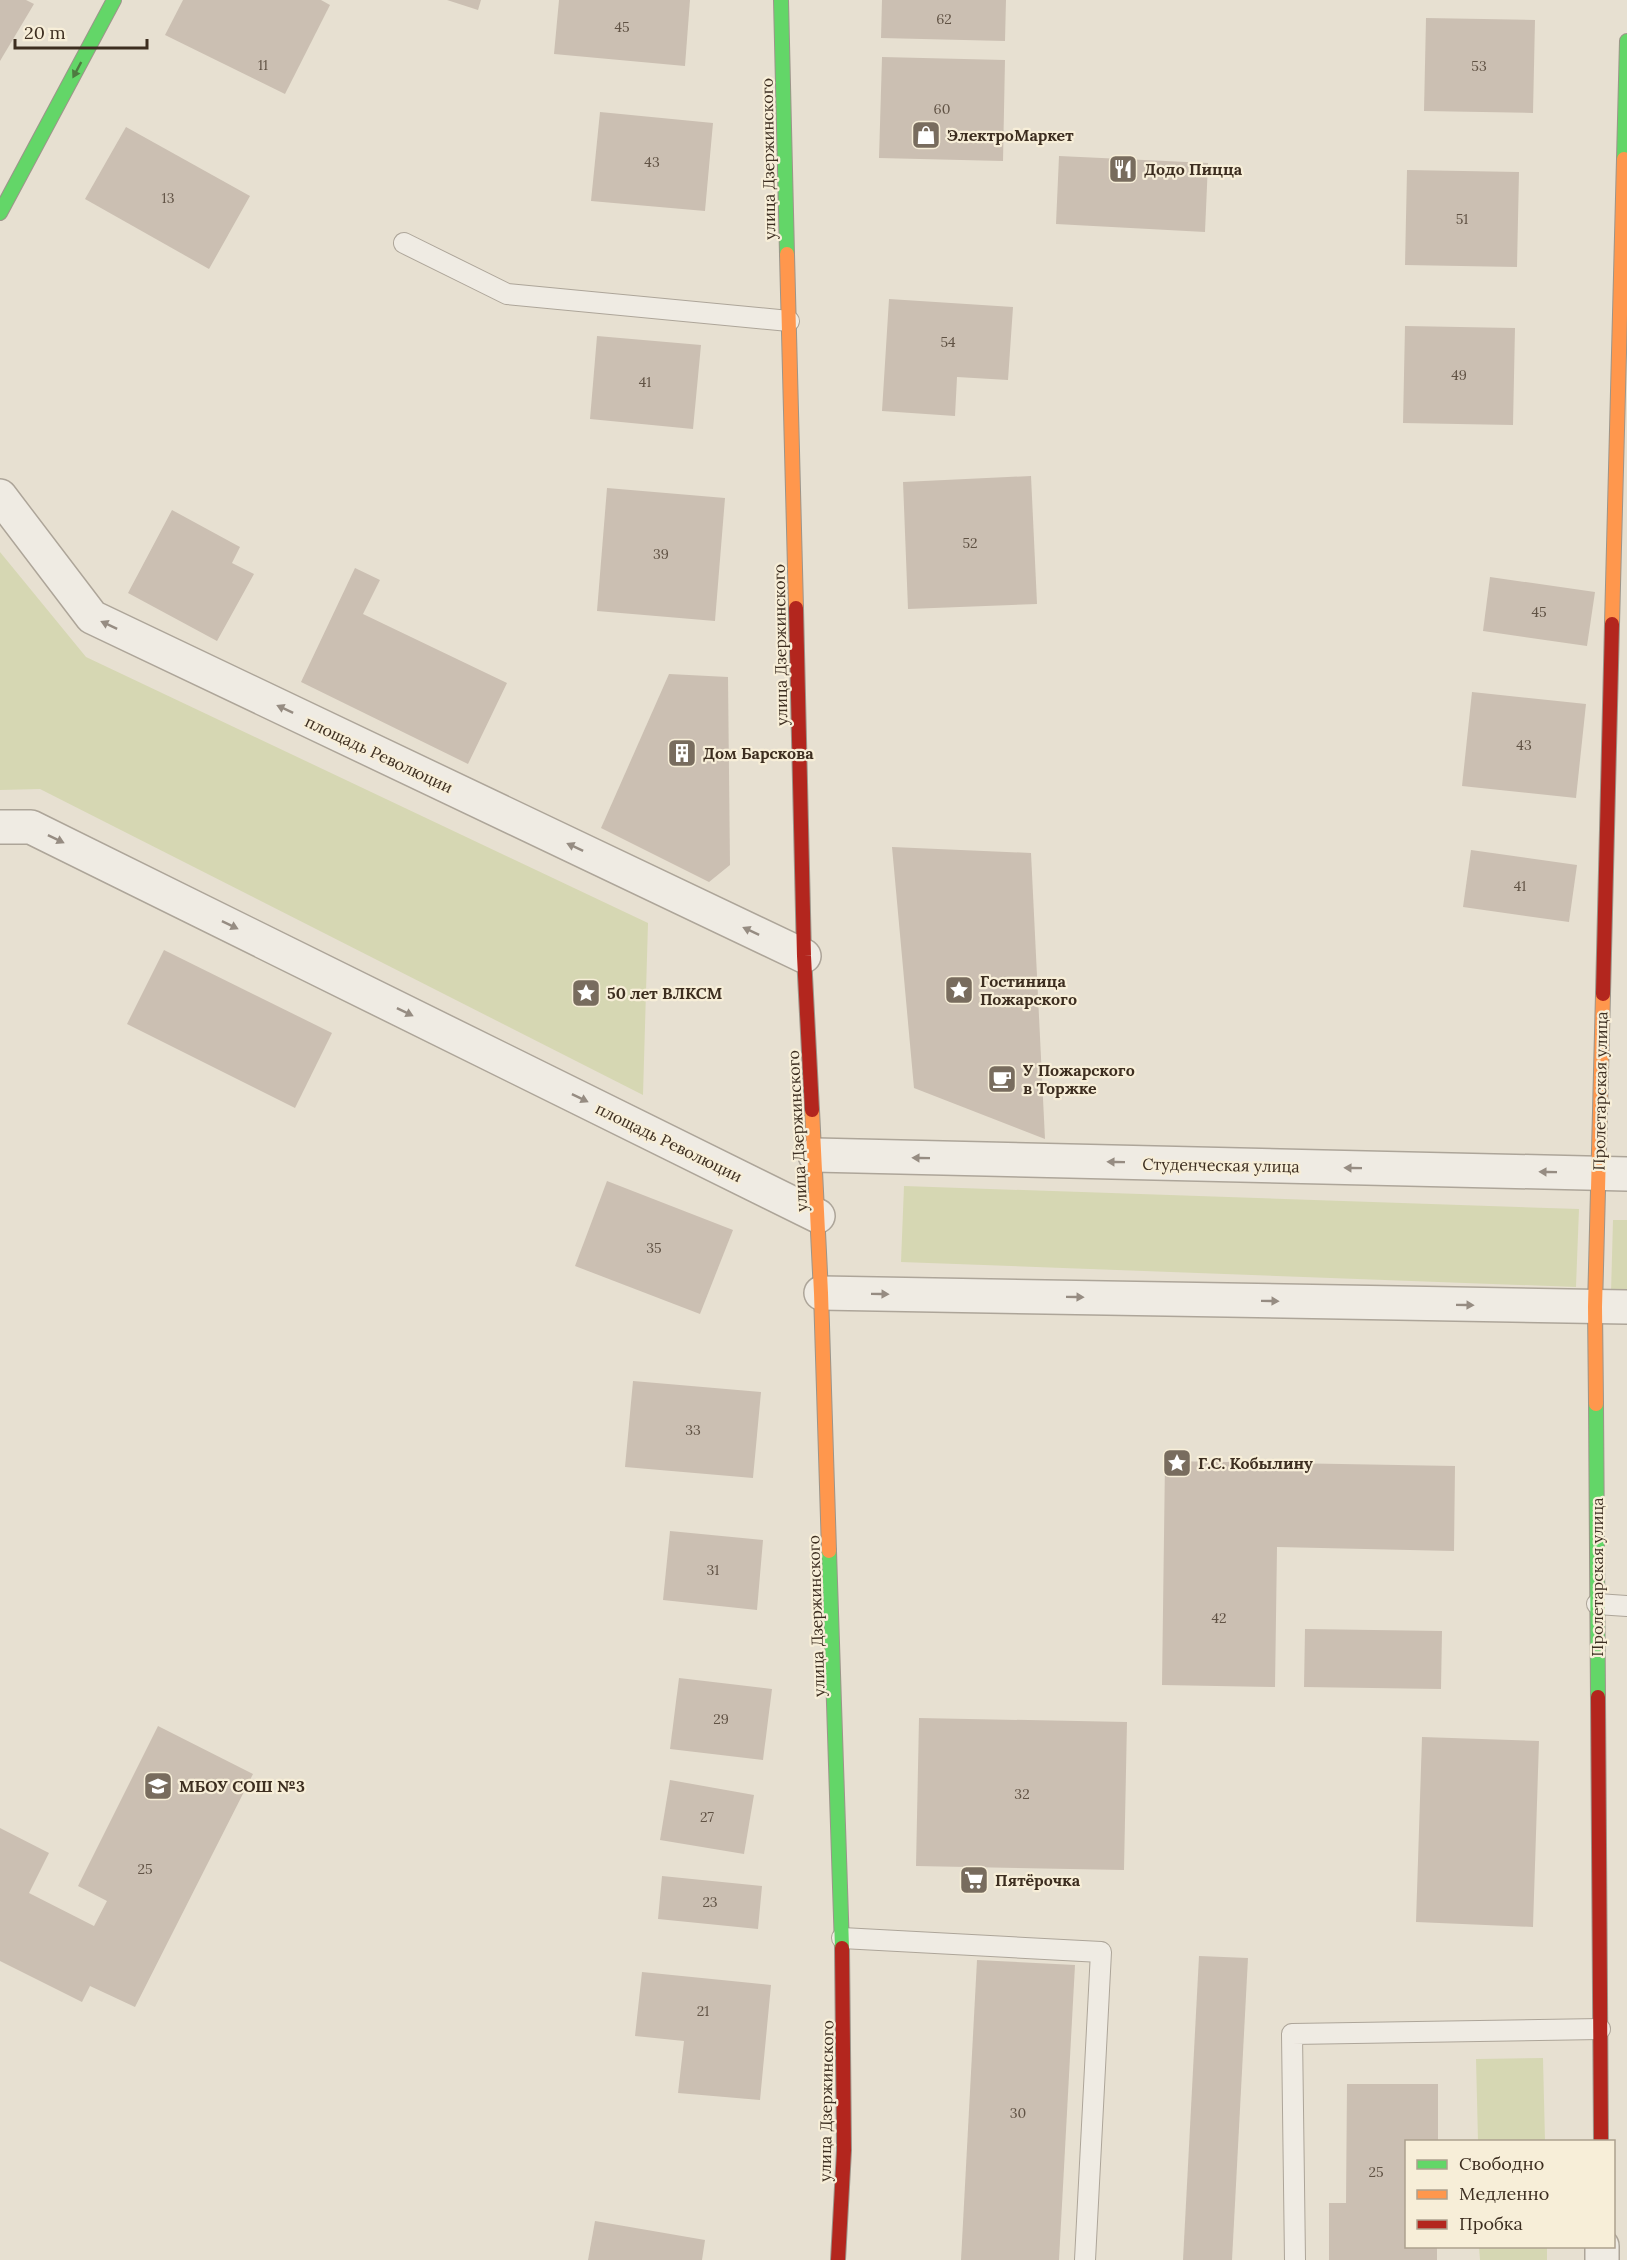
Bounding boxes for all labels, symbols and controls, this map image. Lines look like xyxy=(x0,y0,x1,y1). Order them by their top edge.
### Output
house number: 62 xyxy=(936,10,952,28)
scale bar xyxy=(15,12,147,50)
house number: 45 xyxy=(614,18,630,36)
text: 20 m xyxy=(24,21,66,44)
house number: 11 xyxy=(258,56,268,74)
house number: 53 xyxy=(1471,57,1487,75)
one-way arrow xyxy=(72,62,82,79)
street label: улица Дзержинского xyxy=(757,78,779,240)
house number: 60 xyxy=(934,100,950,118)
shop icon: ЭлектроМаркет xyxy=(910,119,942,151)
place label: ЭлектроМаркет xyxy=(947,125,1074,145)
house number: 43 xyxy=(644,153,660,171)
restaurant icon: Додо Пицца xyxy=(1107,153,1139,185)
place label: Додо Пицца xyxy=(1144,159,1243,179)
house number: 13 xyxy=(162,189,175,207)
house number: 51 xyxy=(1456,210,1468,228)
house number: 54 xyxy=(940,333,956,351)
house number: 49 xyxy=(1451,366,1467,384)
house number: 41 xyxy=(639,373,651,391)
house number: 52 xyxy=(962,534,978,552)
house number: 39 xyxy=(653,545,669,563)
street label: улица Дзержинского xyxy=(769,564,791,726)
house number: 45 xyxy=(1531,603,1547,621)
one-way arrow xyxy=(101,621,118,630)
one-way arrow xyxy=(277,705,294,714)
street label: площадь Революции xyxy=(302,711,456,797)
house number: 43 xyxy=(1516,736,1532,754)
building icon: Дом Барскова xyxy=(666,737,698,769)
place label: Дом Барскова xyxy=(703,743,814,763)
one-way arrow xyxy=(47,834,64,843)
one-way arrow xyxy=(567,843,584,852)
house number: 41 xyxy=(1514,877,1526,895)
one-way arrow xyxy=(222,921,239,930)
one-way arrow xyxy=(743,927,760,936)
place label: Гостиница Пожарского xyxy=(980,971,1077,1009)
place icon: Гостиница Пожарского xyxy=(943,974,975,1006)
place icon: 50 лет ВЛКСМ xyxy=(570,977,602,1009)
place label: 50 лет ВЛКСМ xyxy=(607,983,722,1003)
one-way arrow xyxy=(397,1007,414,1017)
street label: Пролетарская улица xyxy=(1589,1011,1611,1171)
street label: улица Дзержинского xyxy=(783,1050,811,1212)
place label: У Пожарского в Торжке xyxy=(1023,1060,1135,1098)
cafe icon: У Пожарского в Торжке xyxy=(986,1063,1018,1095)
one-way arrow xyxy=(571,1094,588,1103)
street label: площадь Революции xyxy=(592,1098,746,1186)
one-way arrow xyxy=(911,1153,930,1163)
street label: Студенческая улица xyxy=(1142,1154,1300,1176)
one-way arrow xyxy=(1106,1158,1125,1167)
one-way arrow xyxy=(1343,1163,1362,1172)
one-way arrow xyxy=(1538,1167,1557,1177)
house number: 35 xyxy=(646,1239,662,1257)
one-way arrow xyxy=(870,1289,889,1299)
one-way arrow xyxy=(1065,1293,1084,1302)
one-way arrow xyxy=(1260,1296,1279,1306)
one-way arrow xyxy=(1455,1300,1474,1309)
house number: 33 xyxy=(685,1421,701,1439)
place icon: Г.С. Кобылину xyxy=(1161,1447,1193,1479)
place label: Г.С. Кобылину xyxy=(1198,1453,1313,1473)
street label: Пролетарская улица xyxy=(1587,1497,1607,1657)
street label: улица Дзержинского xyxy=(803,1535,829,1697)
house number: 31 xyxy=(707,1561,719,1579)
house number: 42 xyxy=(1211,1609,1227,1627)
house number: 29 xyxy=(713,1710,729,1728)
school or university icon: МБОУ СОШ №3 xyxy=(142,1770,174,1802)
place label: МБОУ СОШ №3 xyxy=(179,1776,305,1796)
house number: 32 xyxy=(1014,1785,1030,1803)
house number: 27 xyxy=(700,1808,715,1826)
house number: 25 xyxy=(137,1860,153,1878)
supermarket icon: Пятёрочка xyxy=(958,1864,990,1896)
place label: Пятёрочка xyxy=(995,1870,1081,1890)
house number: 23 xyxy=(702,1893,718,1911)
house number: 21 xyxy=(697,2002,709,2020)
street label: улица Дзержинского xyxy=(815,2020,837,2182)
house number: 30 xyxy=(1010,2104,1026,2122)
legend xyxy=(1405,2140,1615,2248)
text: Свободно xyxy=(1459,2152,1544,2175)
house number: 25 xyxy=(1368,2163,1384,2181)
text: Медленно xyxy=(1459,2182,1549,2205)
text: Пробка xyxy=(1459,2212,1523,2235)

